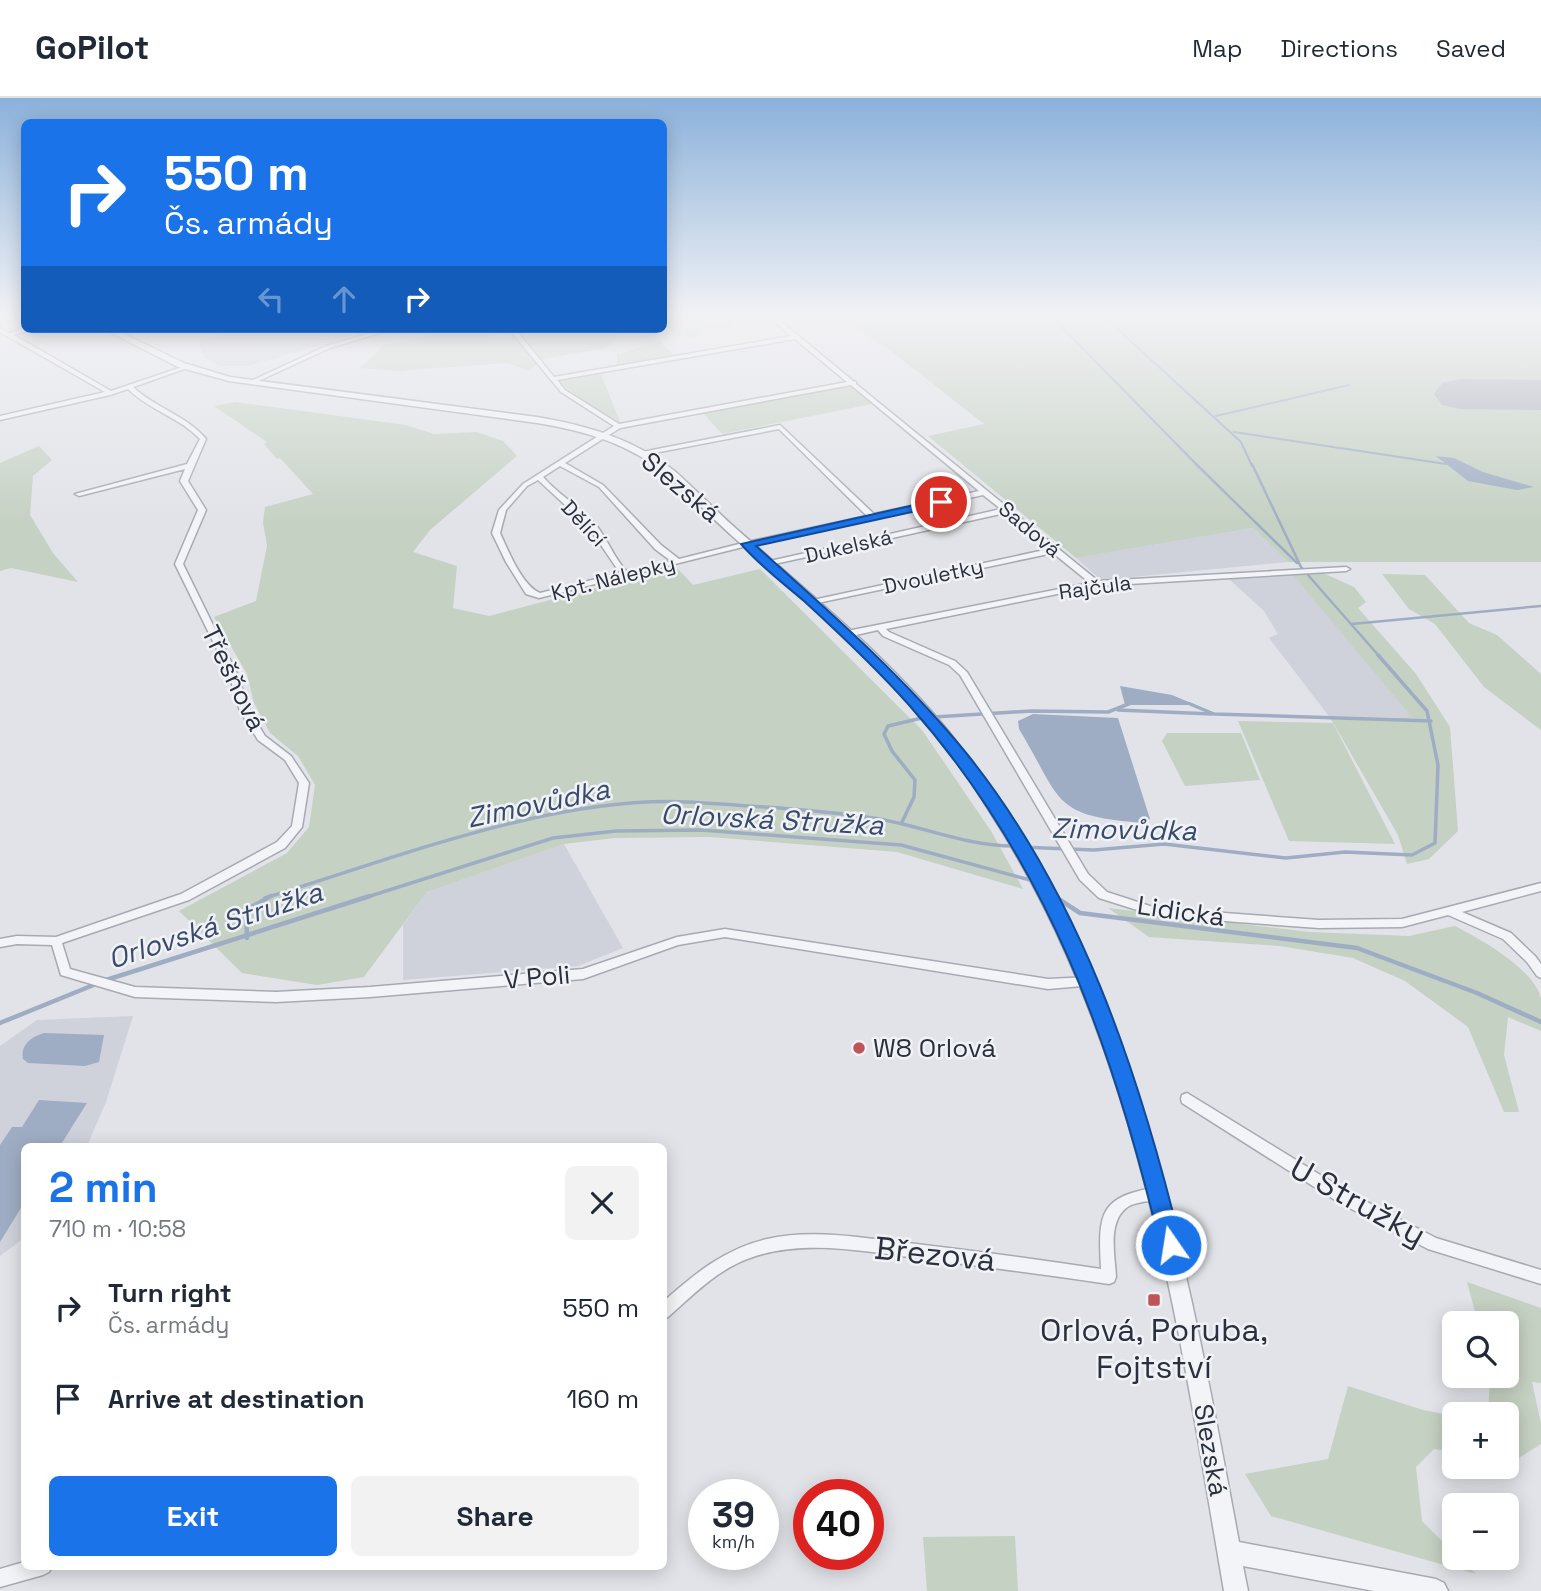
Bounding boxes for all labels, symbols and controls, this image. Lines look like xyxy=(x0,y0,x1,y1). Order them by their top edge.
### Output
text: GoPilot xyxy=(35,27,149,69)
text: Map xyxy=(1192,33,1242,64)
text: Directions xyxy=(1280,33,1398,64)
text: Saved xyxy=(1436,33,1506,64)
text: 550 m xyxy=(164,142,309,204)
icon: right xyxy=(49,147,140,238)
text: Čs. armády xyxy=(164,203,333,243)
icon: left xyxy=(252,280,290,318)
icon: ahead xyxy=(325,280,363,318)
icon: right xyxy=(398,280,436,318)
street label: Slezská xyxy=(634,444,728,530)
pin xyxy=(911,472,971,532)
icon: arrive xyxy=(922,483,960,521)
street label: Dělící xyxy=(556,494,613,553)
street label: Sadová xyxy=(993,495,1067,563)
street label: Dukelská xyxy=(801,523,895,569)
street label: Kpt. Nálepky xyxy=(548,550,678,606)
street label: Dvouletky xyxy=(880,552,986,600)
street label: Rajčula xyxy=(1057,569,1133,605)
street label: Třešňová xyxy=(194,620,274,737)
water label: Zimovůdka xyxy=(463,770,614,836)
water label: Orlovská Stružka xyxy=(659,795,885,843)
water label: Zimovůdka xyxy=(1051,810,1198,848)
water label: Orlovská Stružka xyxy=(103,873,328,977)
street label: Lidická xyxy=(1135,888,1227,934)
street label: V Poli xyxy=(502,957,572,997)
place label: W8 Orlová xyxy=(873,1031,996,1065)
marker: W8 Orlová xyxy=(851,1040,867,1056)
street label: U Stružky xyxy=(1283,1147,1433,1255)
text: 2 min xyxy=(49,1161,158,1214)
button: close xyxy=(565,1166,639,1240)
position arrow xyxy=(1134,1208,1208,1282)
text: 710 m · 10:58 xyxy=(49,1214,186,1244)
street label: Březová xyxy=(873,1228,997,1280)
text: Turn right xyxy=(108,1276,232,1310)
icon: right xyxy=(49,1289,87,1327)
text: 550 m xyxy=(562,1291,639,1325)
marker: Orlová, Poruba, Fojtství xyxy=(1146,1292,1162,1308)
text: Čs. armády xyxy=(108,1310,229,1340)
place label: Orlová, Poruba, Fojtství xyxy=(1040,1310,1268,1387)
map controls xyxy=(1442,1311,1519,1570)
button: search xyxy=(1442,1311,1519,1388)
icon: arrive xyxy=(49,1380,87,1418)
text: Arrive at destination xyxy=(108,1382,365,1416)
text: 160 m xyxy=(567,1382,639,1416)
street label: Slezská xyxy=(1186,1401,1236,1499)
button: + xyxy=(1442,1402,1519,1479)
button: Exit xyxy=(49,1476,337,1556)
button: Share xyxy=(351,1476,639,1556)
speed limit sign: 40 xyxy=(793,1479,884,1570)
text: 39 xyxy=(712,1493,755,1537)
button: − xyxy=(1442,1493,1519,1570)
text: km/h xyxy=(712,1530,755,1553)

